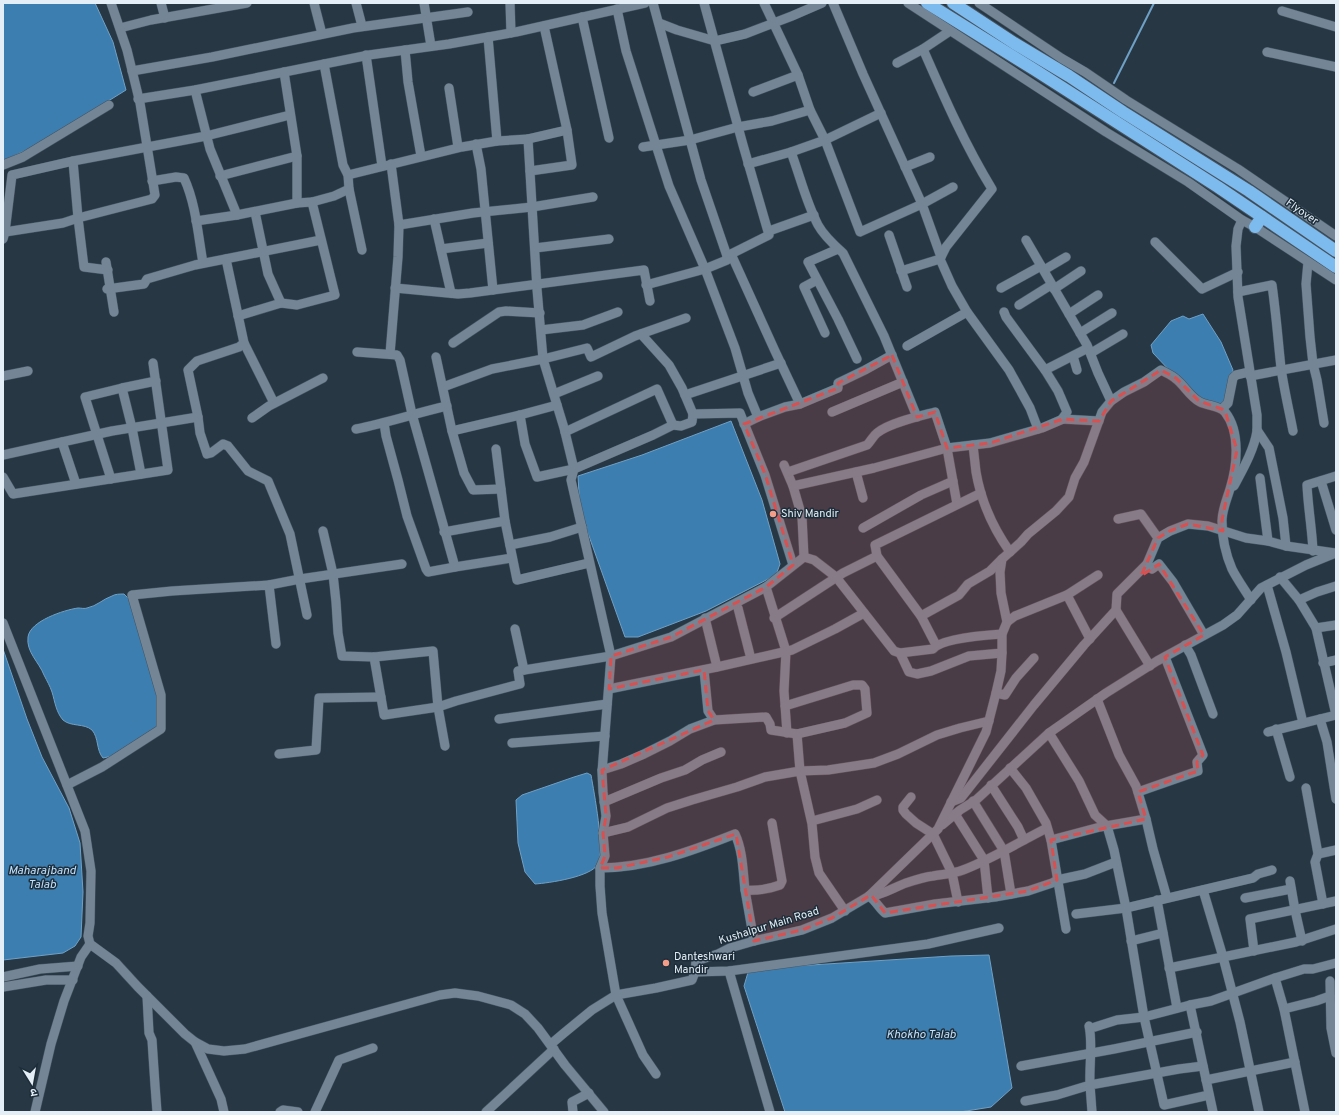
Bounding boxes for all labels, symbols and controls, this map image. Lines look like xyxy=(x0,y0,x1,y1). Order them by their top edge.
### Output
street label: Flyover xyxy=(1283,196,1322,229)
place label: Shiv Mandir xyxy=(781,507,840,521)
marker: Shiv Mandir xyxy=(768,509,778,519)
water label: Maharajband Talab xyxy=(8,863,77,893)
street label: Kushalpur Main Road xyxy=(717,904,821,948)
place label: Danteshwari Mandir xyxy=(674,950,735,977)
marker: Danteshwari Mandir xyxy=(661,958,671,968)
water label: Khokho Talab xyxy=(886,1027,956,1043)
north arrow xyxy=(12,1063,52,1103)
text: उ xyxy=(29,1084,38,1099)

